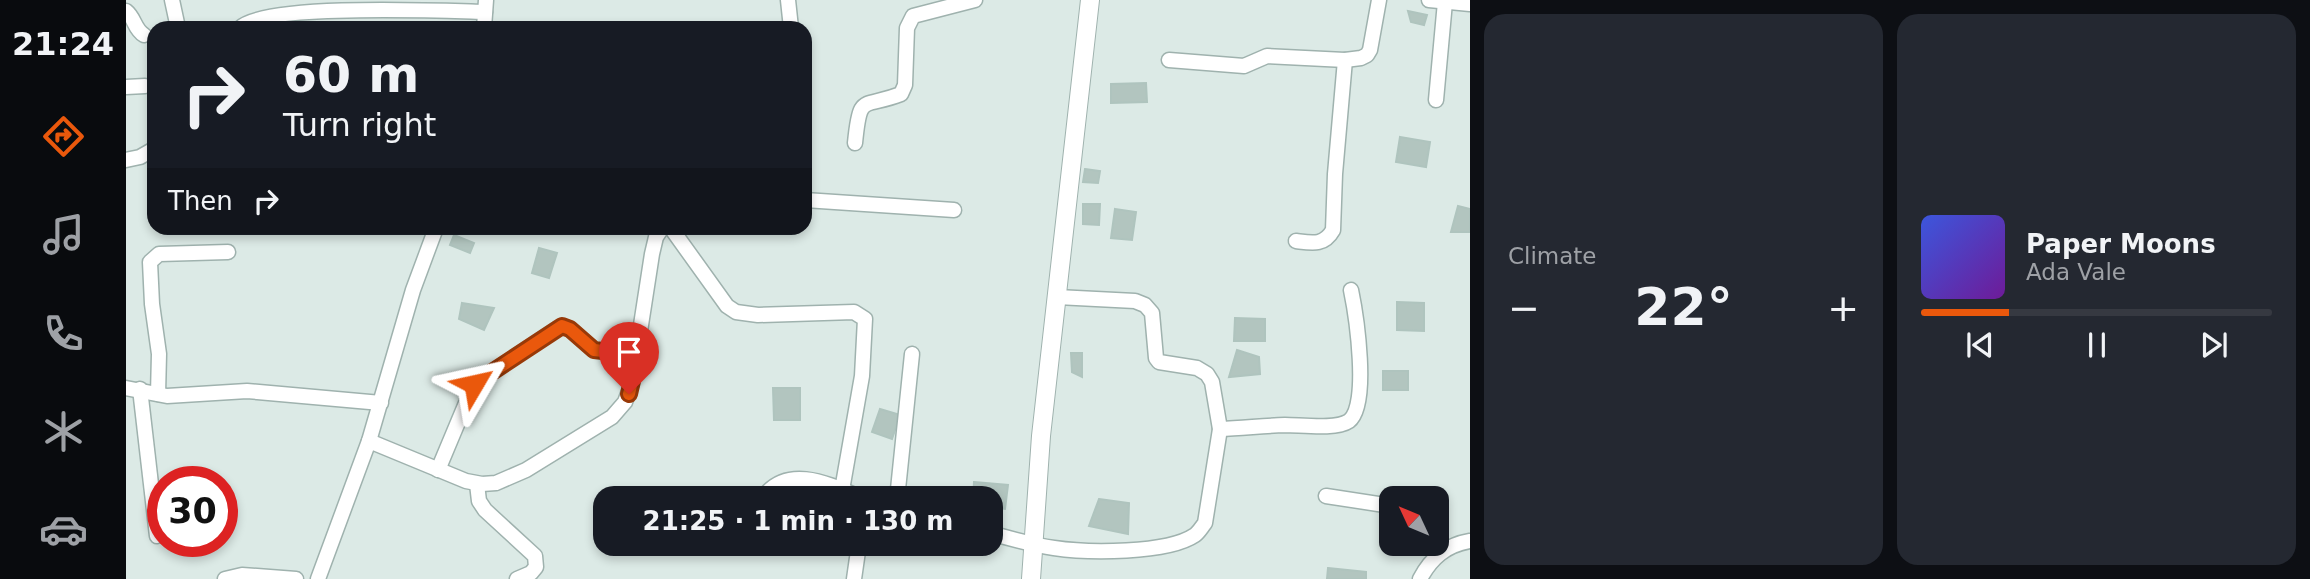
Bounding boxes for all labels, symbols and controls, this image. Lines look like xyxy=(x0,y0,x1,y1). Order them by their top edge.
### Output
text: 21:24 xyxy=(12,25,114,63)
text: 60 m xyxy=(283,47,419,104)
icon: right xyxy=(168,49,259,140)
text: Turn right xyxy=(283,106,436,144)
icon: directions xyxy=(39,112,88,161)
icon: right xyxy=(247,182,285,220)
text: Then xyxy=(168,186,233,216)
icon: music xyxy=(39,210,88,259)
text: Paper Moons xyxy=(2026,229,2216,259)
text: Climate xyxy=(1508,243,1597,269)
text: Ada Vale xyxy=(2026,259,2126,285)
text: 22° xyxy=(1634,277,1733,337)
text: − xyxy=(1508,286,1540,330)
text: + xyxy=(1827,286,1859,330)
icon: phone xyxy=(39,309,88,358)
pin xyxy=(599,322,659,394)
icon: previous xyxy=(1961,326,1999,364)
icon: pause xyxy=(2078,326,2116,364)
icon: next xyxy=(2195,326,2233,364)
icon: arrive xyxy=(610,333,648,371)
position arrow xyxy=(437,347,511,421)
icon: climate xyxy=(39,407,88,456)
speed limit sign: 30 xyxy=(147,466,238,557)
north arrow xyxy=(1379,486,1449,556)
map controls xyxy=(1379,486,1449,556)
icon: car xyxy=(39,505,88,554)
text: 21:25 · 1 min · 130 m xyxy=(643,506,953,536)

